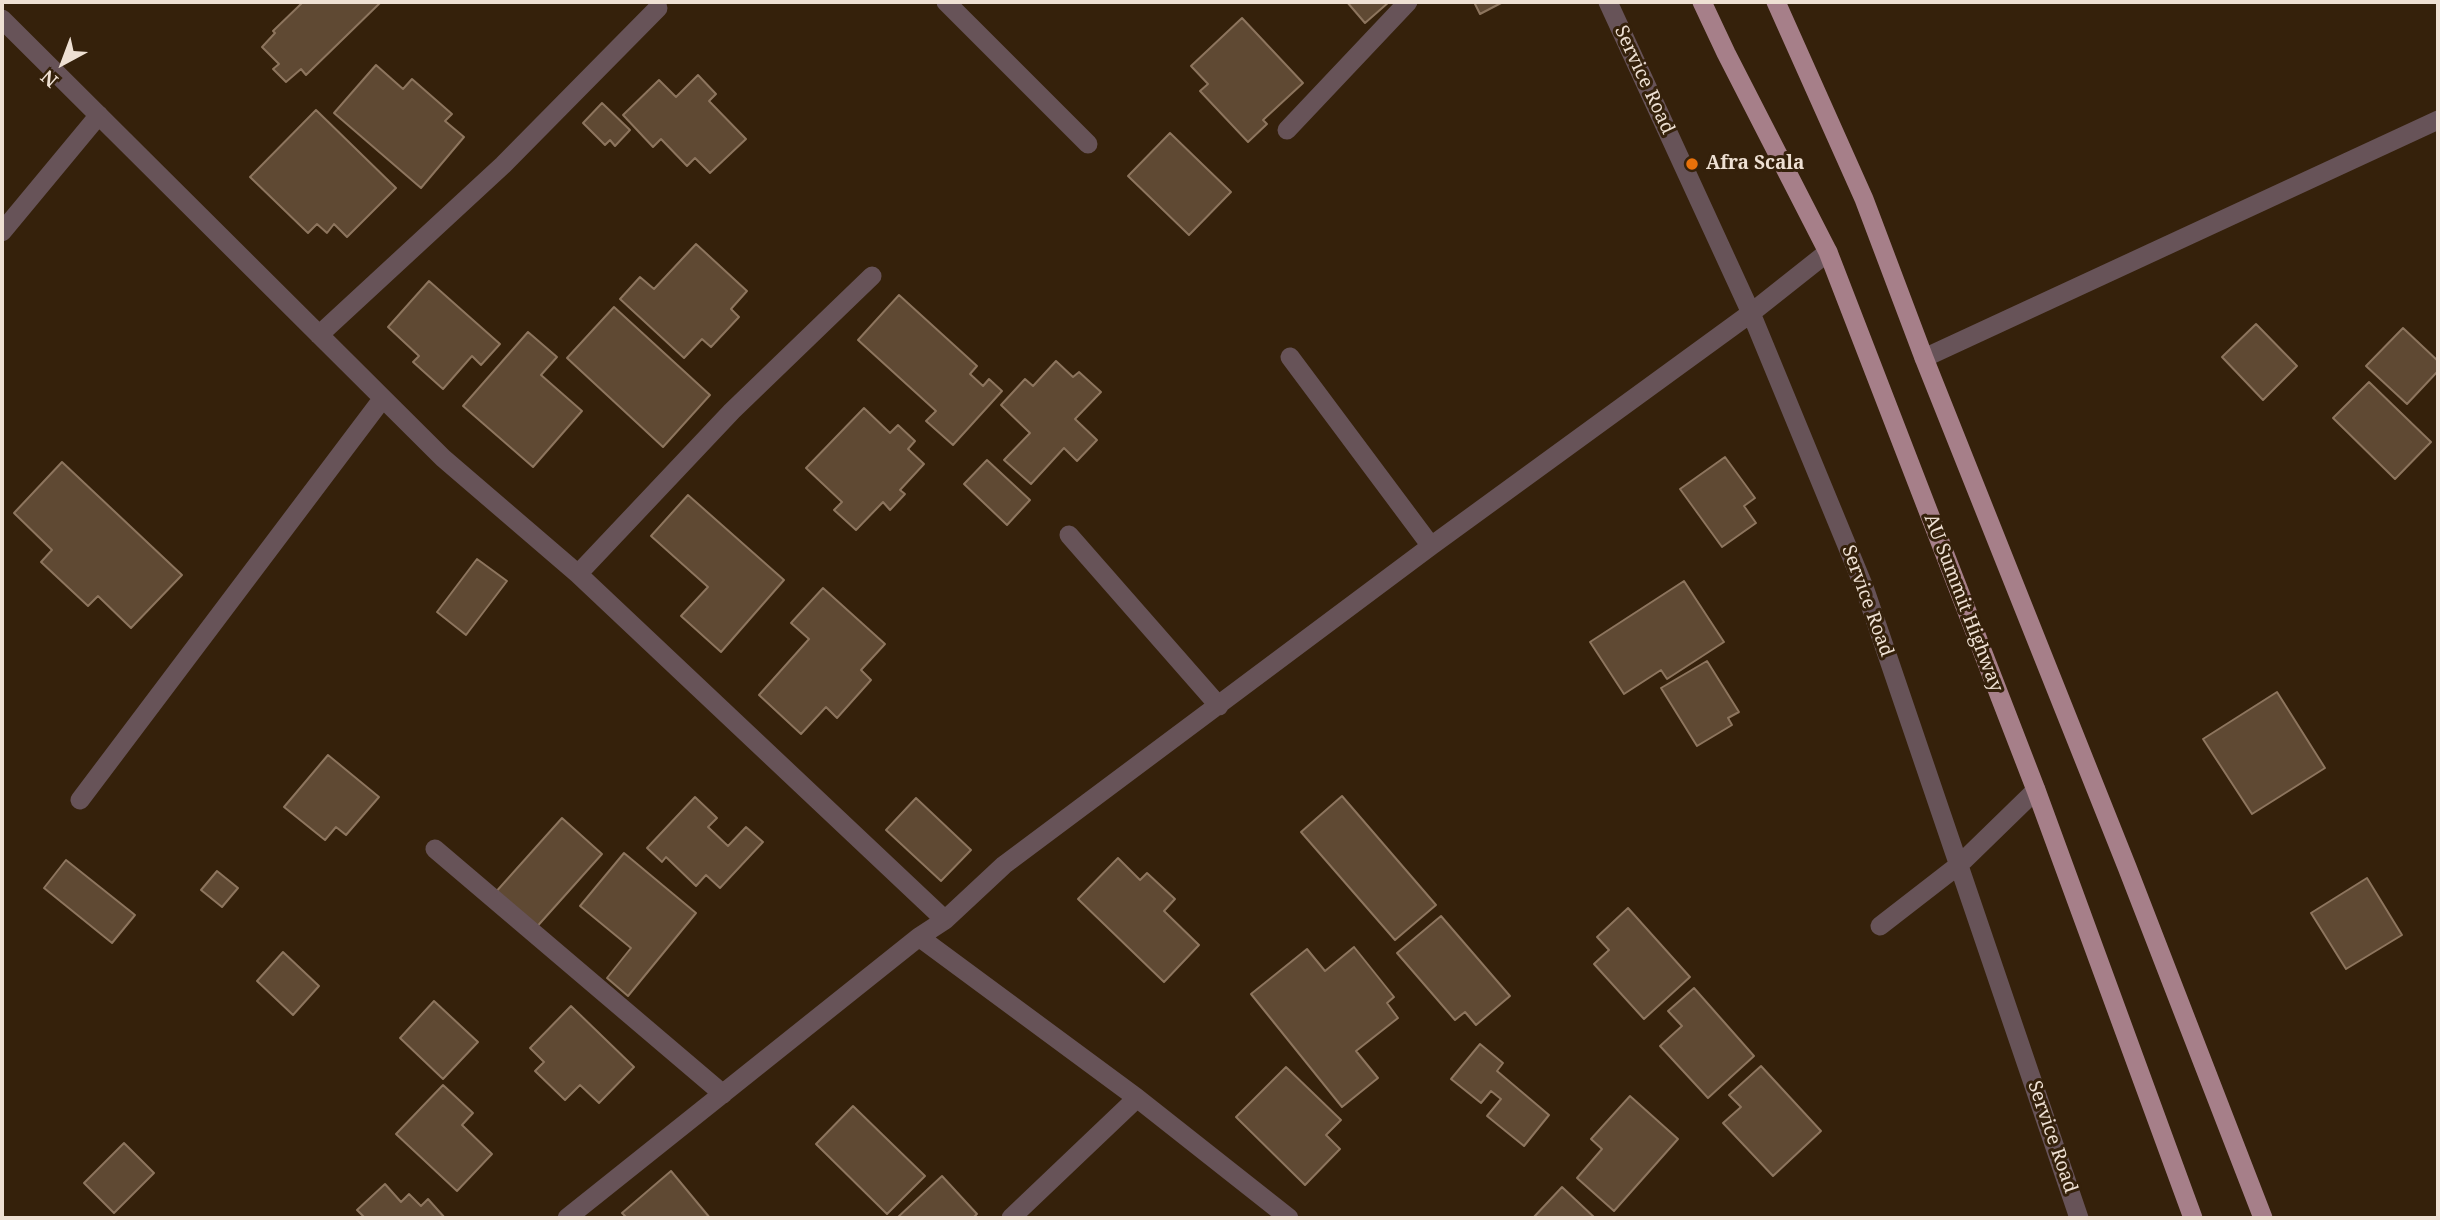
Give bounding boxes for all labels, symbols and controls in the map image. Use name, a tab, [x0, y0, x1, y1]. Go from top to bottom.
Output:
street label: Service Road	[1609, 22, 1679, 138]
north arrow	[28, 28, 98, 98]
text: N	[35, 64, 63, 94]
place label: Afra Scala	[1706, 153, 1804, 175]
marker: Afra Scala	[1684, 156, 1700, 172]
street label: AU Summit Highway	[1919, 511, 2007, 695]
street label: Service Road	[1836, 542, 1898, 660]
street label: Service Road	[2022, 1078, 2082, 1196]

